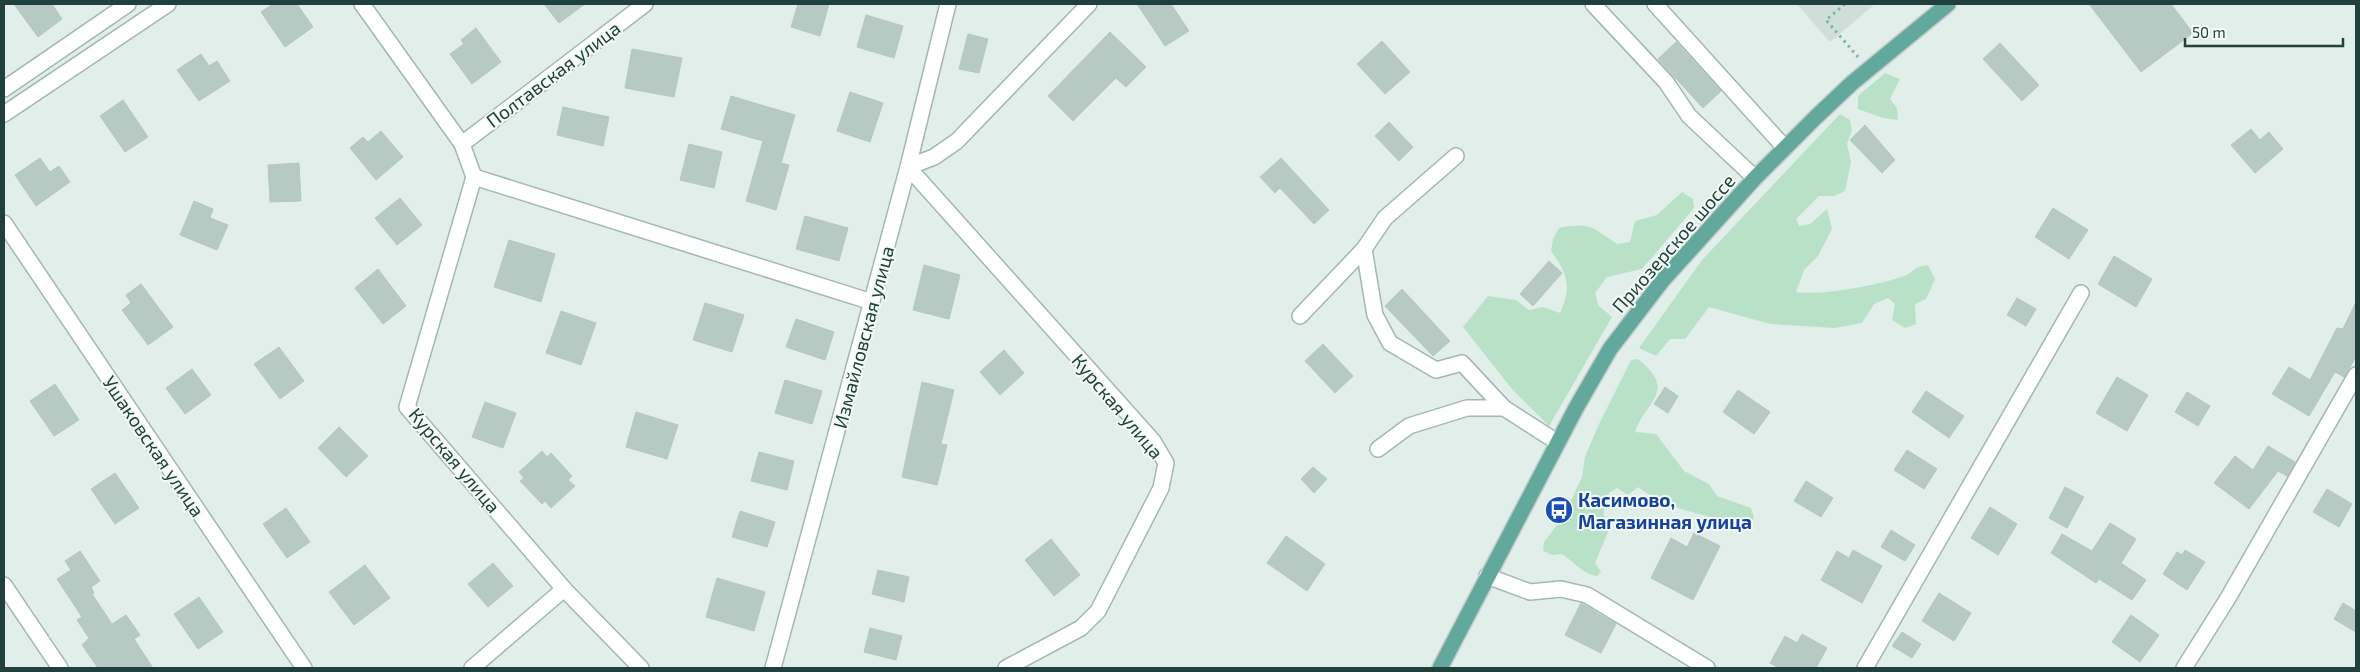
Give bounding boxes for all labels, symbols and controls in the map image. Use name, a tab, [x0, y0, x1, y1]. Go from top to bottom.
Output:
scale bar	[2185, 15, 2342, 47]
street label: Полтавская улица	[481, 16, 625, 133]
text: 50 m	[2192, 23, 2226, 41]
street label: Приозерское шоссе	[1607, 169, 1739, 317]
street label: Измайловская улица	[828, 243, 899, 431]
street label: Курская улица	[1067, 349, 1169, 464]
street label: Ушаковская улица	[97, 371, 210, 521]
street label: Курская улица	[404, 403, 506, 518]
place label: Касимово, Магазинная улица	[1578, 488, 1752, 533]
bus stop icon: Касимово, Магазинная улица	[1544, 495, 1574, 525]

